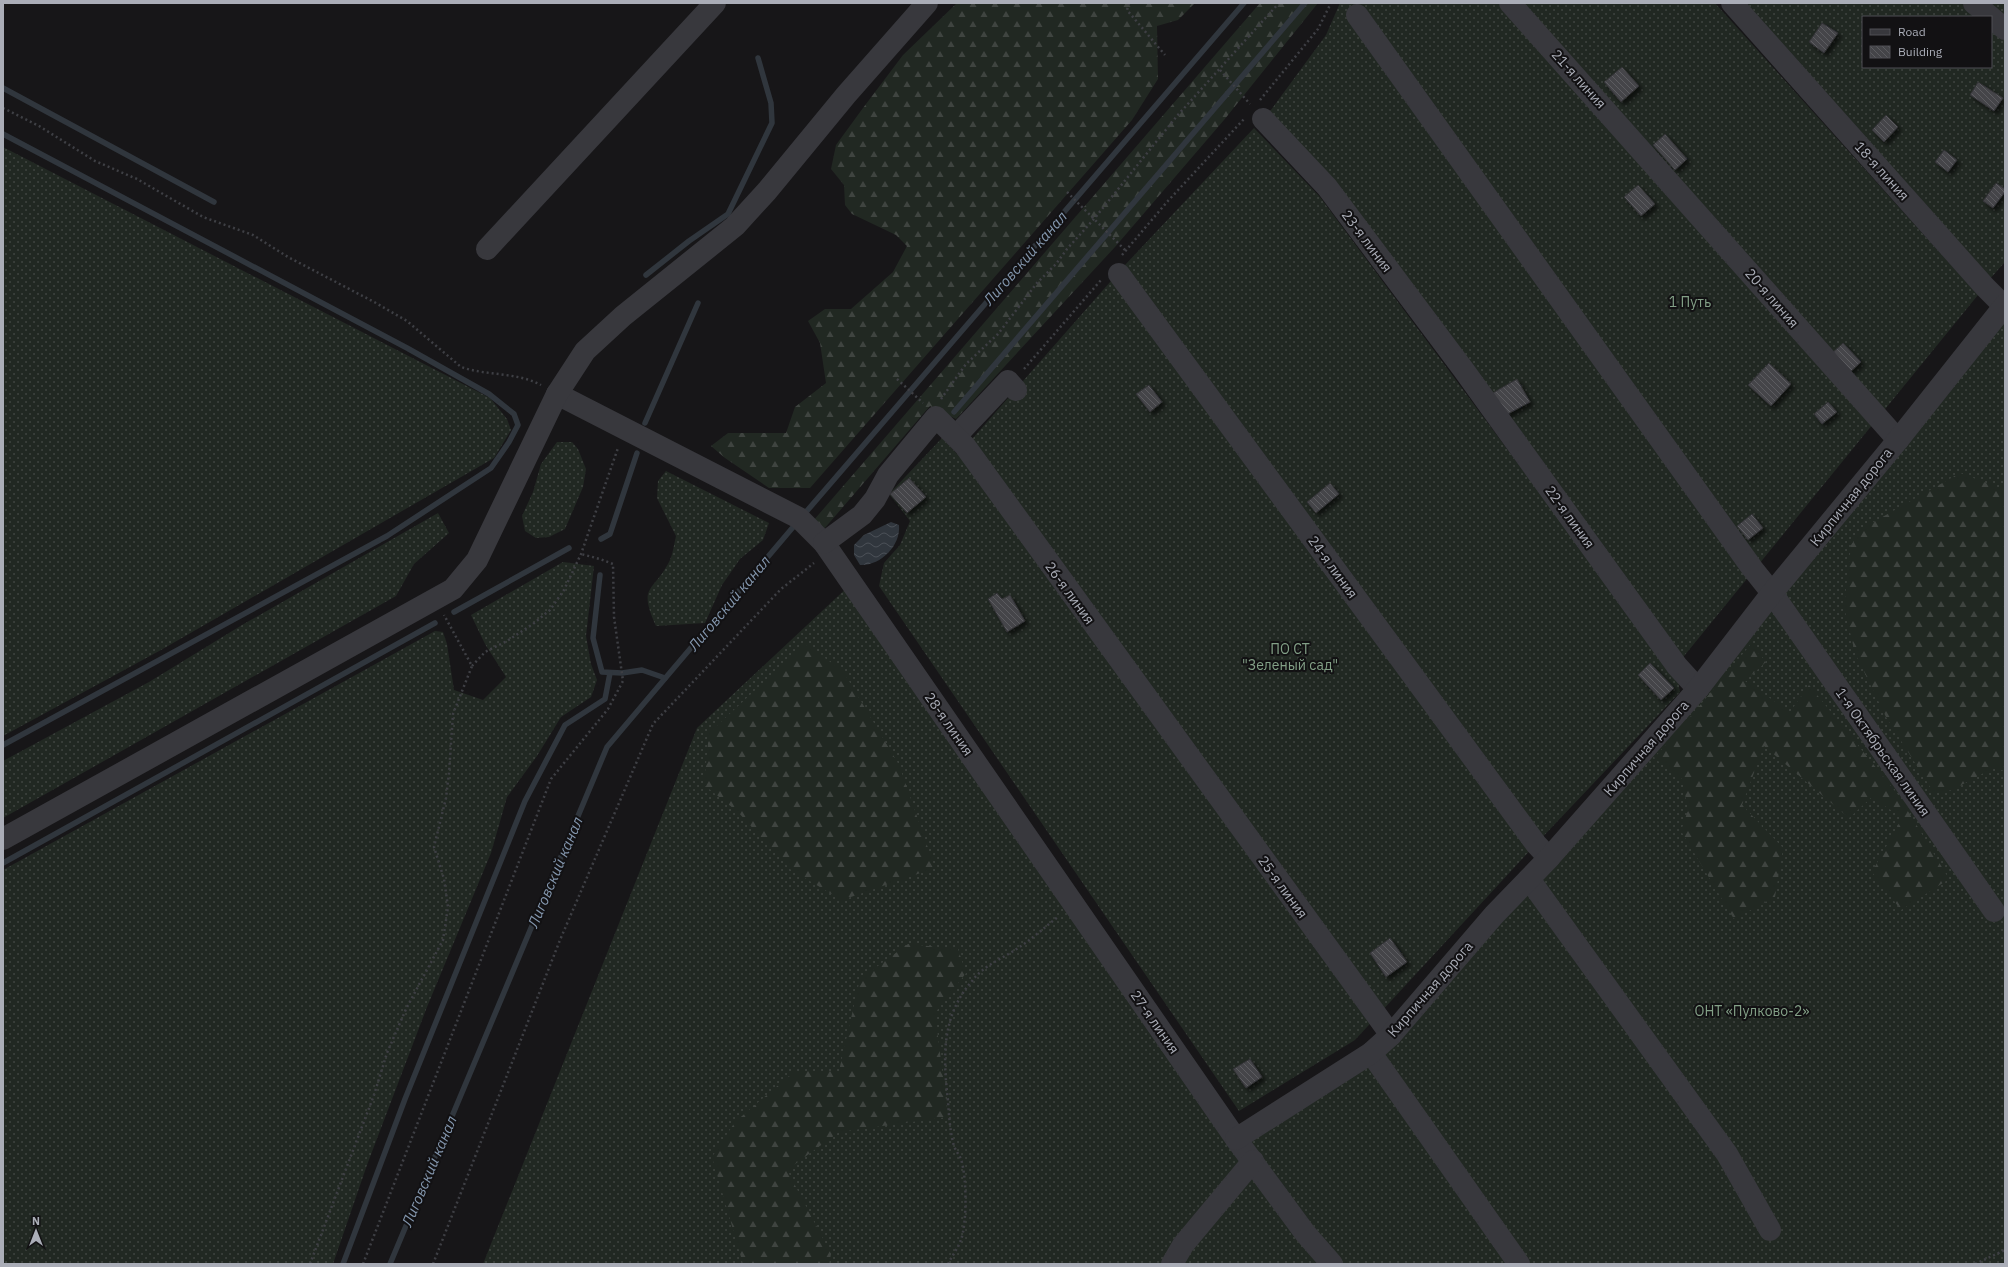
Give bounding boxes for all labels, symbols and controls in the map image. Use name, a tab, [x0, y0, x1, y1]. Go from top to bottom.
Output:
legend	[1862, 16, 1992, 68]
text: Road	[1898, 24, 1926, 39]
text: Building	[1898, 44, 1943, 59]
street label: 21-я линия	[1548, 46, 1610, 112]
street label: 18-я линия	[1851, 138, 1913, 204]
street label: 23-я линия	[1338, 206, 1396, 276]
water label: Лиговский канал	[978, 207, 1071, 310]
street label: 20-я линия	[1741, 264, 1803, 332]
park label: 1 Путь	[1669, 293, 1711, 311]
street label: Кирпичная дорога	[1806, 444, 1896, 550]
street label: 22-я линия	[1541, 482, 1599, 552]
street label: 24-я линия	[1304, 532, 1362, 602]
water label: Лиговский канал	[683, 552, 774, 655]
street label: 26-я линия	[1041, 558, 1099, 628]
park label: ПО СТ "Зеленый сад"	[1242, 640, 1338, 674]
street label: 1-я Октябрьская линия	[1832, 684, 1934, 820]
street label: 28-я линия	[921, 689, 977, 759]
street label: Кирпичная дорога	[1599, 696, 1693, 800]
water label: Лиговский канал	[523, 814, 587, 931]
street label: 25-я линия	[1254, 852, 1312, 922]
street label: Кирпичная дорога	[1383, 937, 1477, 1041]
street label: 27-я линия	[1127, 987, 1183, 1057]
park label: ОНТ «Пулково-2»	[1695, 1002, 1809, 1020]
water label: Лиговский канал	[397, 1113, 461, 1230]
north arrow	[16, 1211, 56, 1251]
text: N	[32, 1214, 40, 1228]

